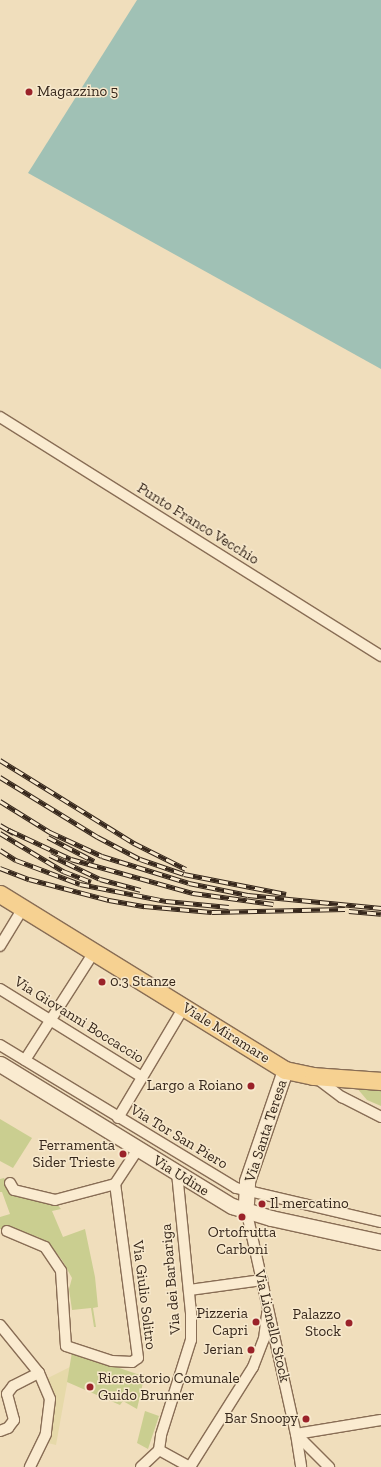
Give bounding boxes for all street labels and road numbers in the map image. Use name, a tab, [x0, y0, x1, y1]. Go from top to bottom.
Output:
street label: Punto Franco Vecchio	[134, 479, 262, 569]
street label: Via Giovanni Boccaccio	[11, 973, 147, 1067]
street label: Viale Miramare	[179, 999, 273, 1067]
street label: Via Santa Teresa	[241, 1077, 291, 1185]
street label: Via Tor San Piero	[127, 1101, 231, 1173]
street label: Via Udine	[150, 1152, 212, 1200]
street label: Via dei Barbariga	[157, 1223, 185, 1335]
street label: Via Giulio Solitro	[128, 1239, 160, 1351]
street label: Via Lionello Stock	[250, 1268, 294, 1384]

